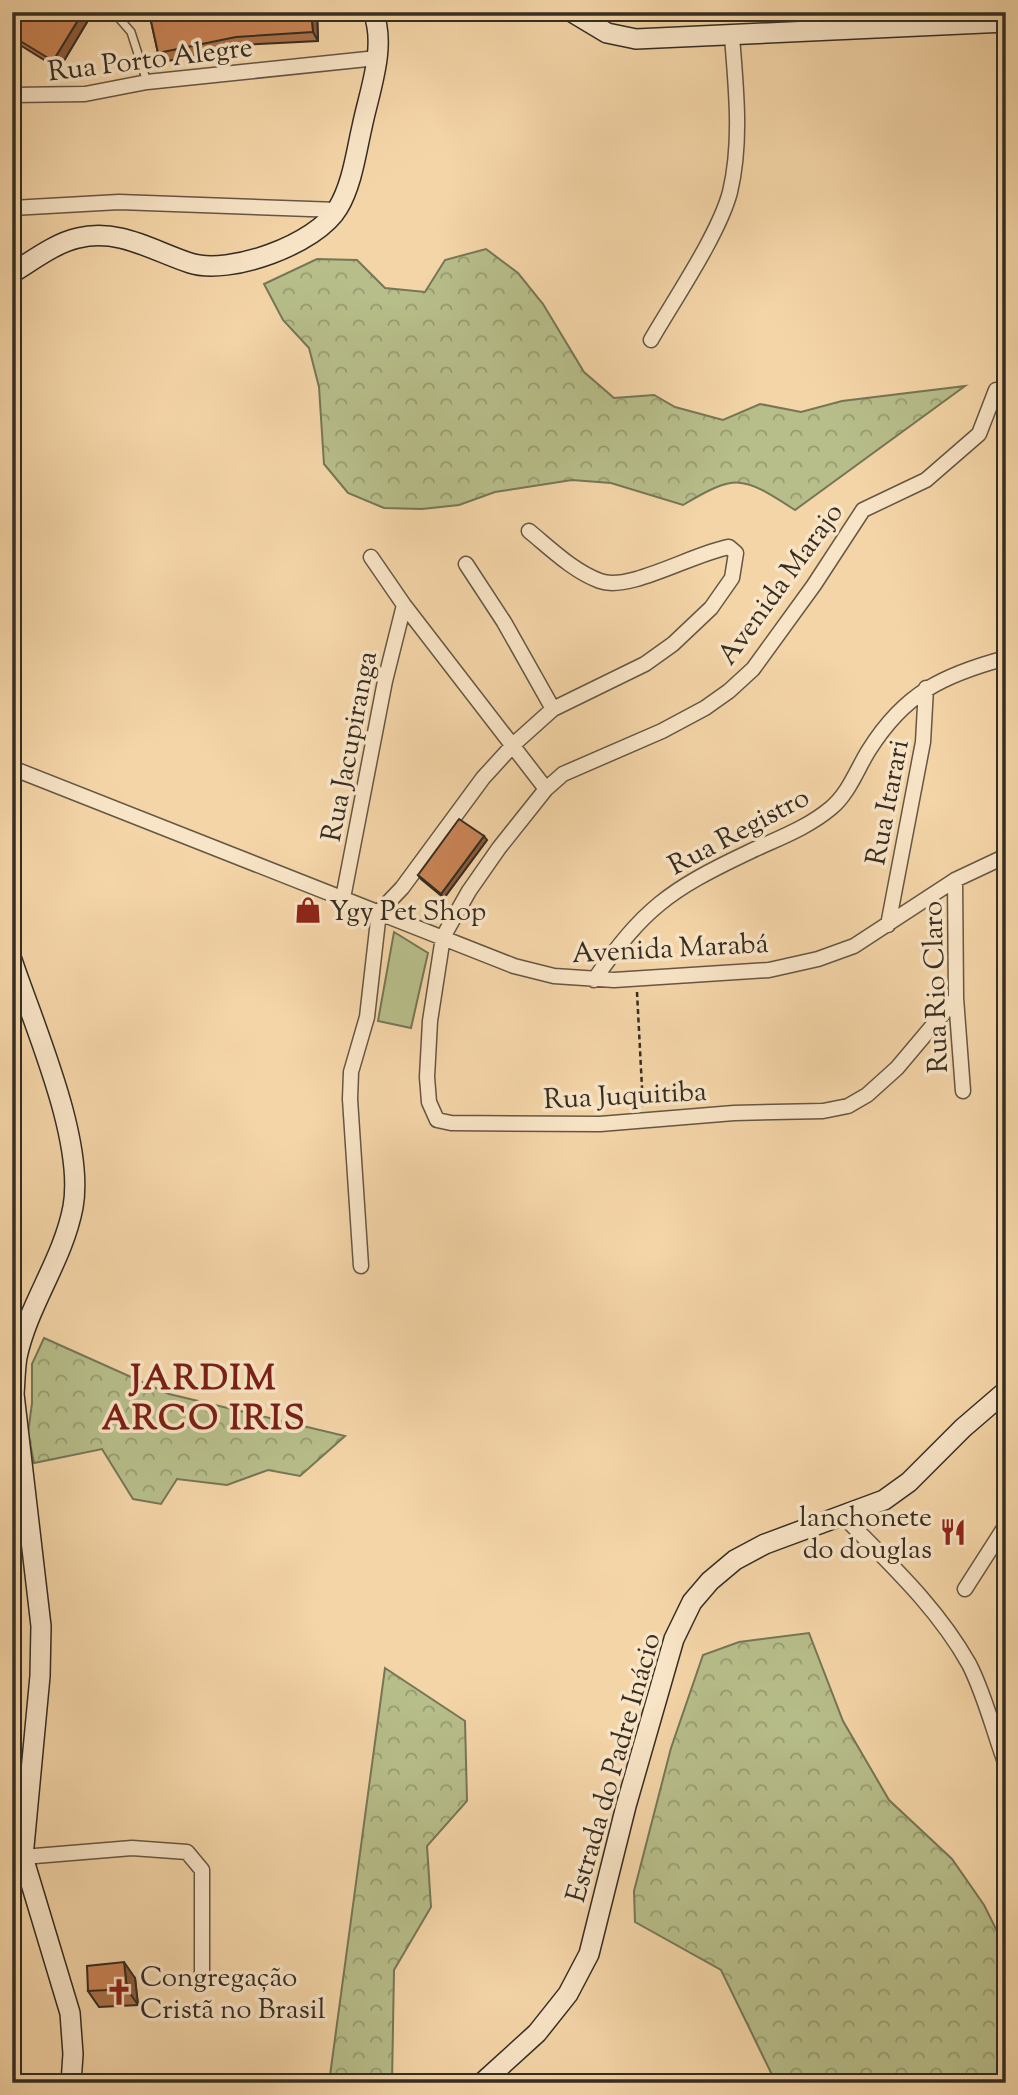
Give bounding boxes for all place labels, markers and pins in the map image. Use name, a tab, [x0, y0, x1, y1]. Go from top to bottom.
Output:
place label: Ygy Pet Shop	[329, 893, 486, 933]
shop icon: Ygy Pet Shop	[293, 895, 323, 925]
place label: lanchonete do douglas	[799, 1499, 932, 1571]
restaurant icon: lanchonete do douglas	[938, 1517, 968, 1547]
place label: Congregação Cristã no Brasil	[140, 1959, 326, 2031]
church icon: Congregação Cristã no Brasil	[104, 1977, 134, 2007]

